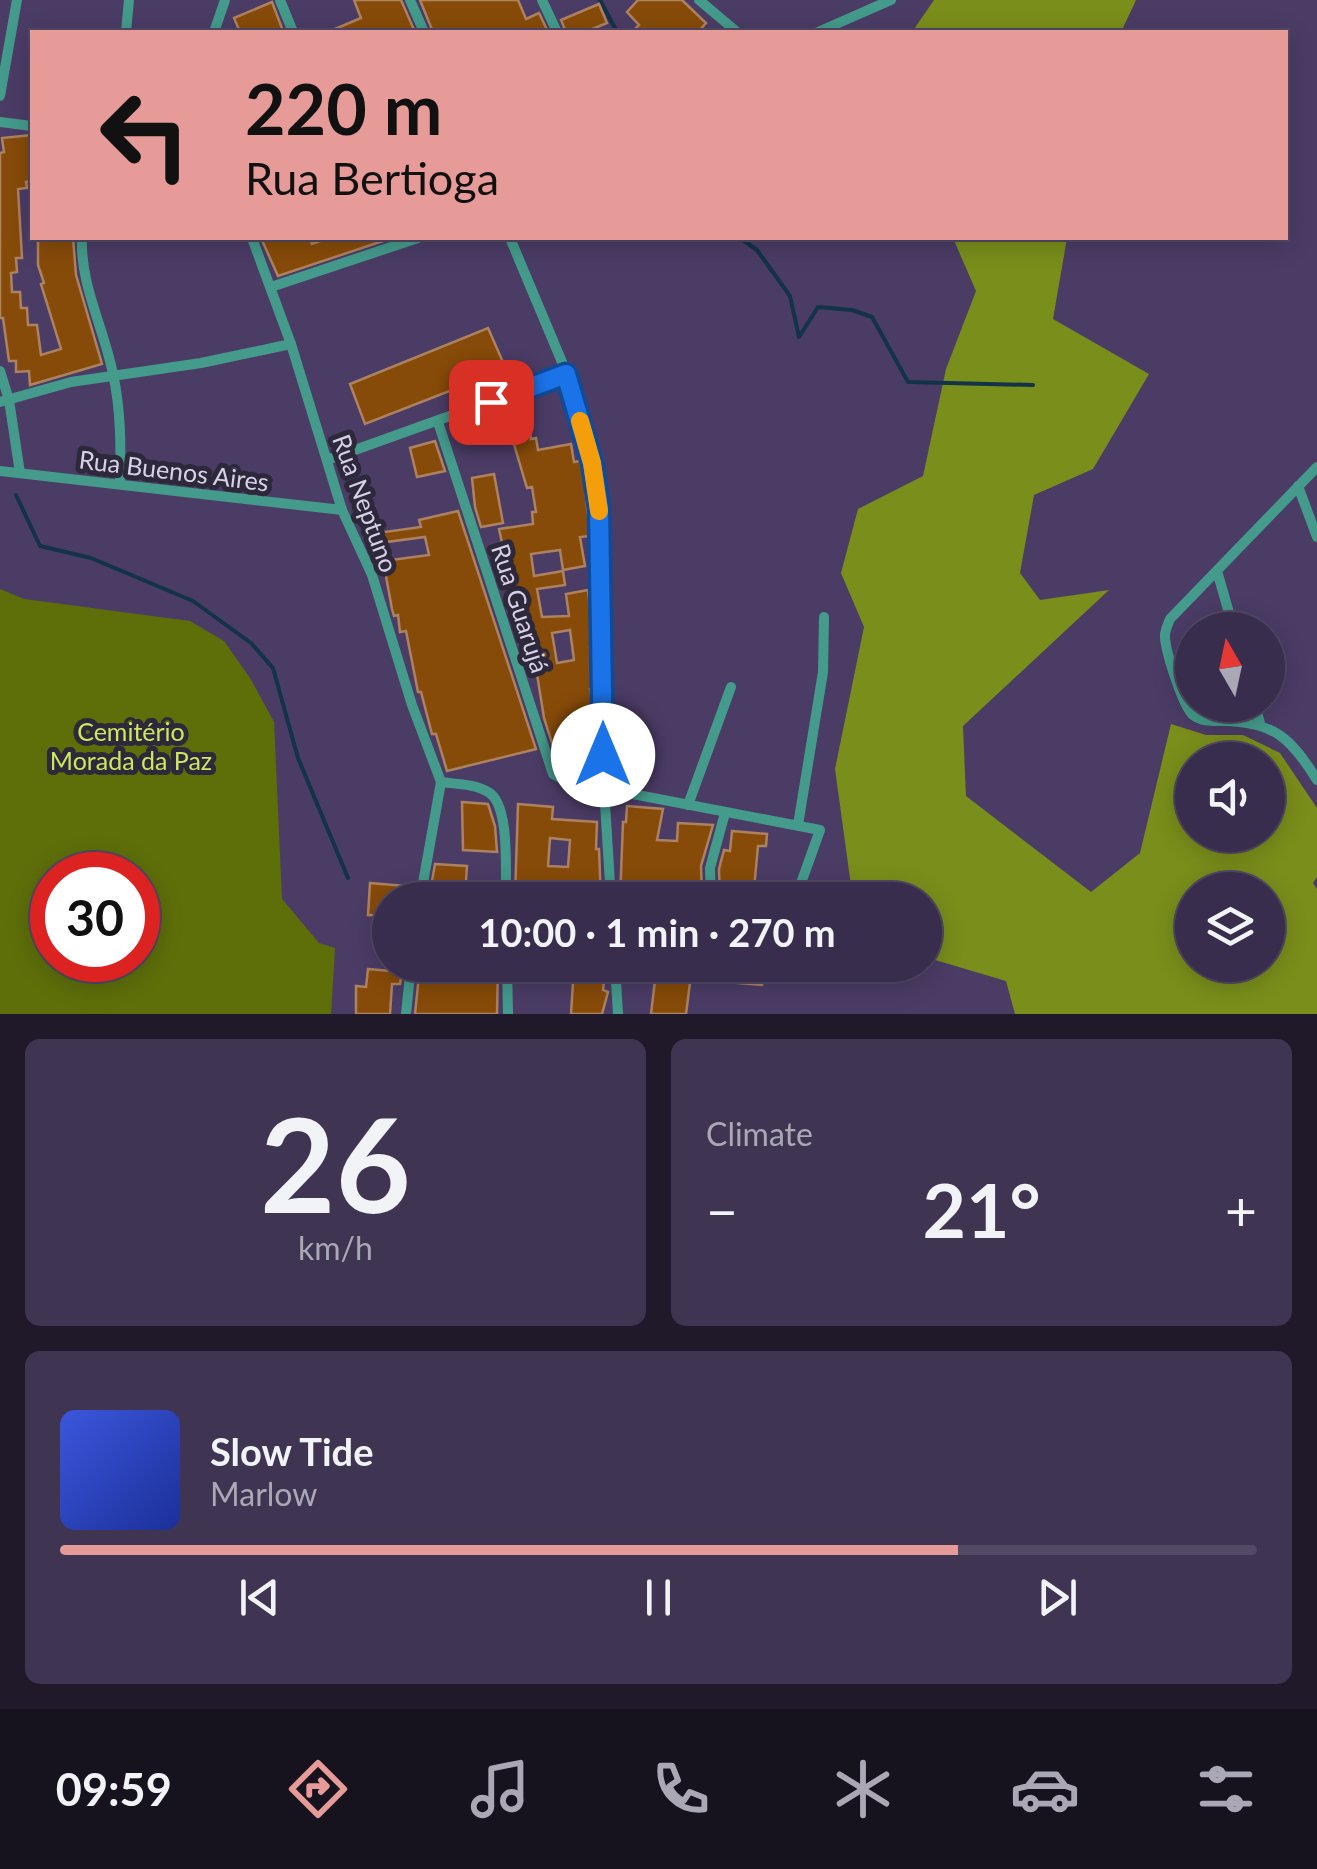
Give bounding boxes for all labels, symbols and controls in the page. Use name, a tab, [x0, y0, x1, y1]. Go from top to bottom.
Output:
text: 220 m	[245, 66, 442, 150]
icon: left	[80, 70, 210, 200]
text: Rua Bertioga	[245, 151, 499, 205]
pin	[449, 360, 534, 445]
icon: arrive	[464, 375, 519, 430]
street label: Rua Neptuno	[327, 430, 405, 576]
street label: Rua Buenos Aires	[77, 443, 271, 497]
street label: Rua Guarujá	[486, 540, 556, 676]
north arrow	[1175, 612, 1285, 722]
map controls	[1175, 612, 1285, 982]
position arrow	[551, 703, 655, 807]
park label: Cemitério Morada da Paz	[50, 716, 212, 775]
button: sound	[1175, 742, 1285, 852]
speed limit sign: 30	[30, 852, 160, 982]
button: layers	[1175, 872, 1285, 982]
text: 10:00 · 1 min · 270 m	[478, 909, 836, 955]
text: 26	[260, 1085, 411, 1241]
text: Climate	[706, 1114, 813, 1153]
text: 21°	[922, 1164, 1041, 1254]
text: −	[706, 1177, 738, 1243]
text: +	[1225, 1177, 1257, 1243]
text: km/h	[298, 1228, 373, 1267]
text: Slow Tide	[210, 1428, 373, 1474]
text: Marlow	[210, 1474, 317, 1513]
icon: previous	[232, 1570, 287, 1625]
icon: pause	[631, 1570, 686, 1625]
icon: next	[1030, 1570, 1085, 1625]
icon: directions	[283, 1754, 353, 1824]
icon: music	[465, 1754, 535, 1824]
icon: phone	[646, 1754, 716, 1824]
icon: climate	[828, 1754, 898, 1824]
icon: car	[1010, 1754, 1080, 1824]
icon: filters	[1191, 1754, 1261, 1824]
text: 09:59	[56, 1762, 172, 1816]

